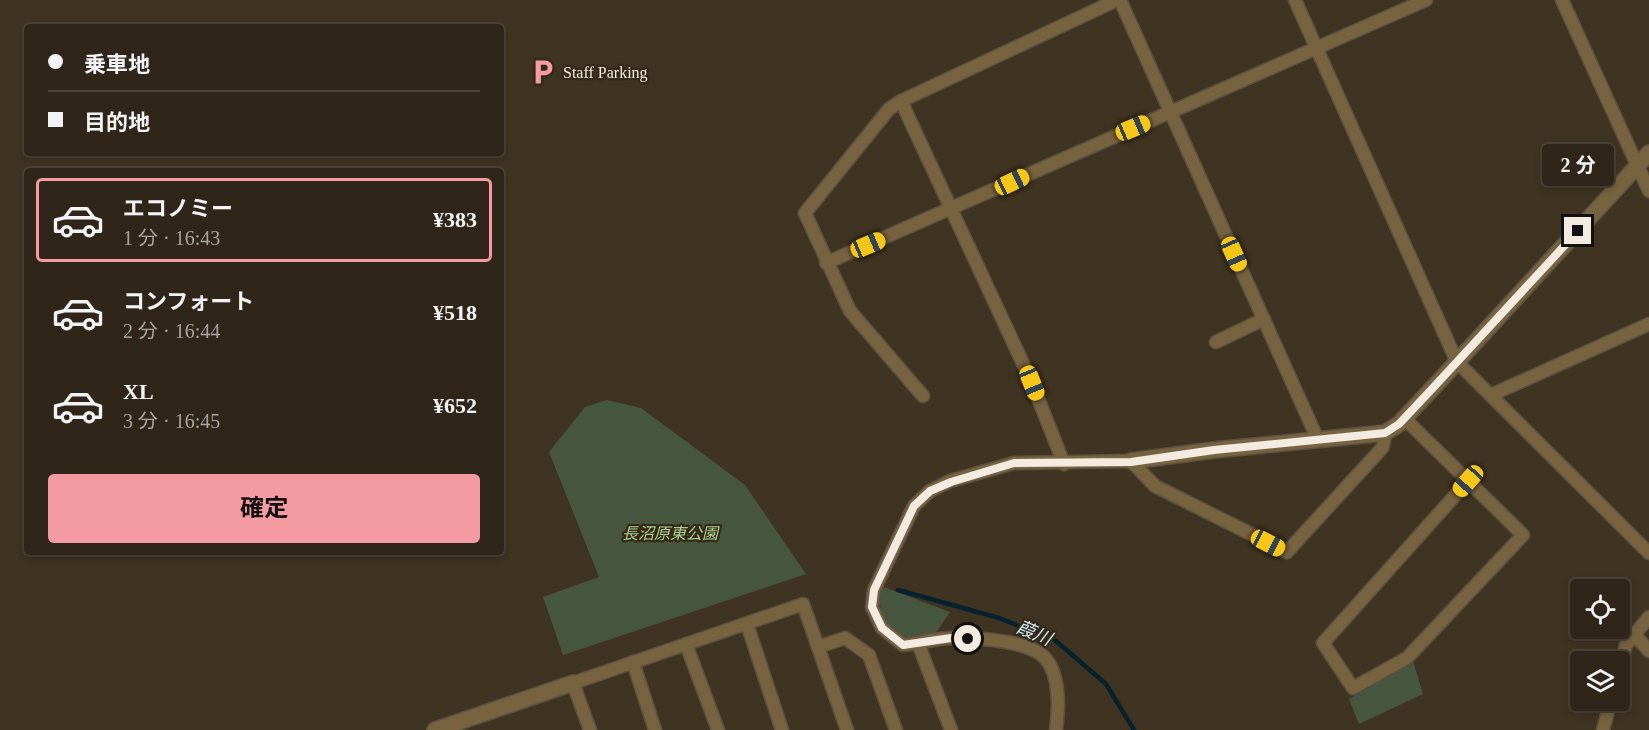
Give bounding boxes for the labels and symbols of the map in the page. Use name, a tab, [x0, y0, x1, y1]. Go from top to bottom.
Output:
parking icon: Staff Parking	[528, 57, 558, 87]
place label: Staff Parking	[563, 64, 648, 82]
car	[1113, 113, 1153, 143]
callout: 2 分	[1542, 144, 1614, 186]
car	[992, 166, 1032, 198]
route end	[1564, 217, 1591, 244]
car	[848, 230, 888, 260]
car	[1218, 234, 1250, 274]
car	[1017, 363, 1047, 403]
car	[1449, 462, 1487, 500]
park label: 長沼原東公園	[622, 525, 720, 542]
car	[1248, 527, 1288, 559]
water label: 葭川	[1014, 617, 1056, 650]
route start	[954, 625, 981, 652]

